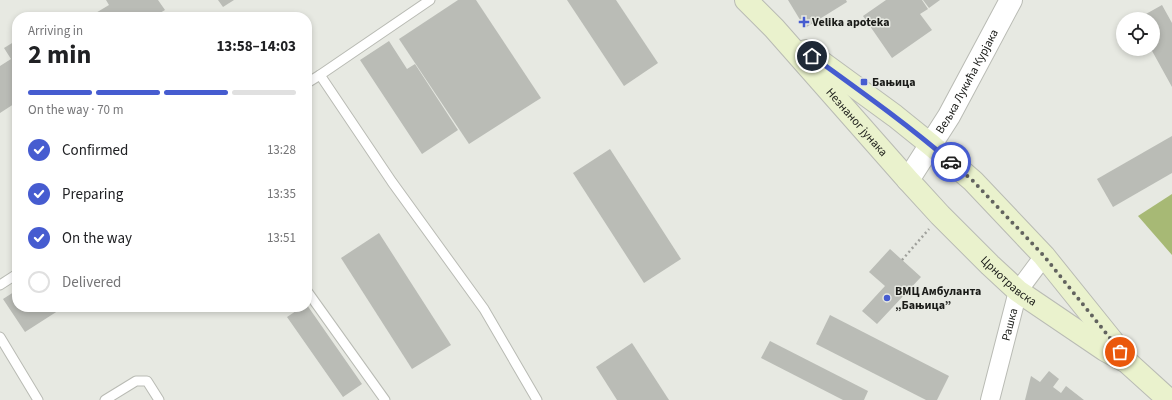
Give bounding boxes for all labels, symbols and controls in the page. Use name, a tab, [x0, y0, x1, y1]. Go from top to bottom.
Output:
map controls	[1116, 12, 1160, 56]
button: locate	[1116, 12, 1160, 56]
place label: Velika apoteka	[811, 14, 890, 31]
marker: Velika apoteka	[799, 17, 809, 27]
text: Arriving in	[28, 22, 83, 40]
street label: Вељка Лукића Курјака	[931, 26, 1002, 137]
text: 2 min	[28, 36, 91, 73]
text: 13:58–14:03	[216, 36, 296, 57]
pin	[795, 39, 829, 73]
icon: home	[801, 45, 823, 67]
place label: Бањица	[872, 74, 916, 91]
marker: Бањица	[859, 77, 869, 87]
street label: Незнаног јунака	[822, 84, 892, 160]
text: On the way · 70 m	[28, 101, 123, 119]
icon: check	[28, 139, 50, 161]
text: Confirmed	[62, 140, 128, 161]
text: 13:28	[267, 141, 296, 159]
courier	[931, 142, 971, 182]
icon: car	[940, 151, 962, 173]
icon: check	[28, 183, 50, 205]
text: Preparing	[62, 184, 123, 205]
text: 13:35	[267, 185, 296, 203]
icon: check	[28, 227, 50, 249]
text: On the way	[62, 228, 132, 249]
text: 13:51	[267, 229, 296, 247]
street label: Црнотравска	[977, 252, 1040, 310]
text: Delivered	[62, 272, 121, 293]
place label: ВМЦ Амбуланта „Бањица”	[895, 283, 981, 314]
marker: ВМЦ Амбуланта „Бањица”	[882, 293, 892, 303]
street label: Рашка	[997, 306, 1022, 343]
pin	[1103, 335, 1137, 369]
icon: bag	[1109, 341, 1131, 363]

